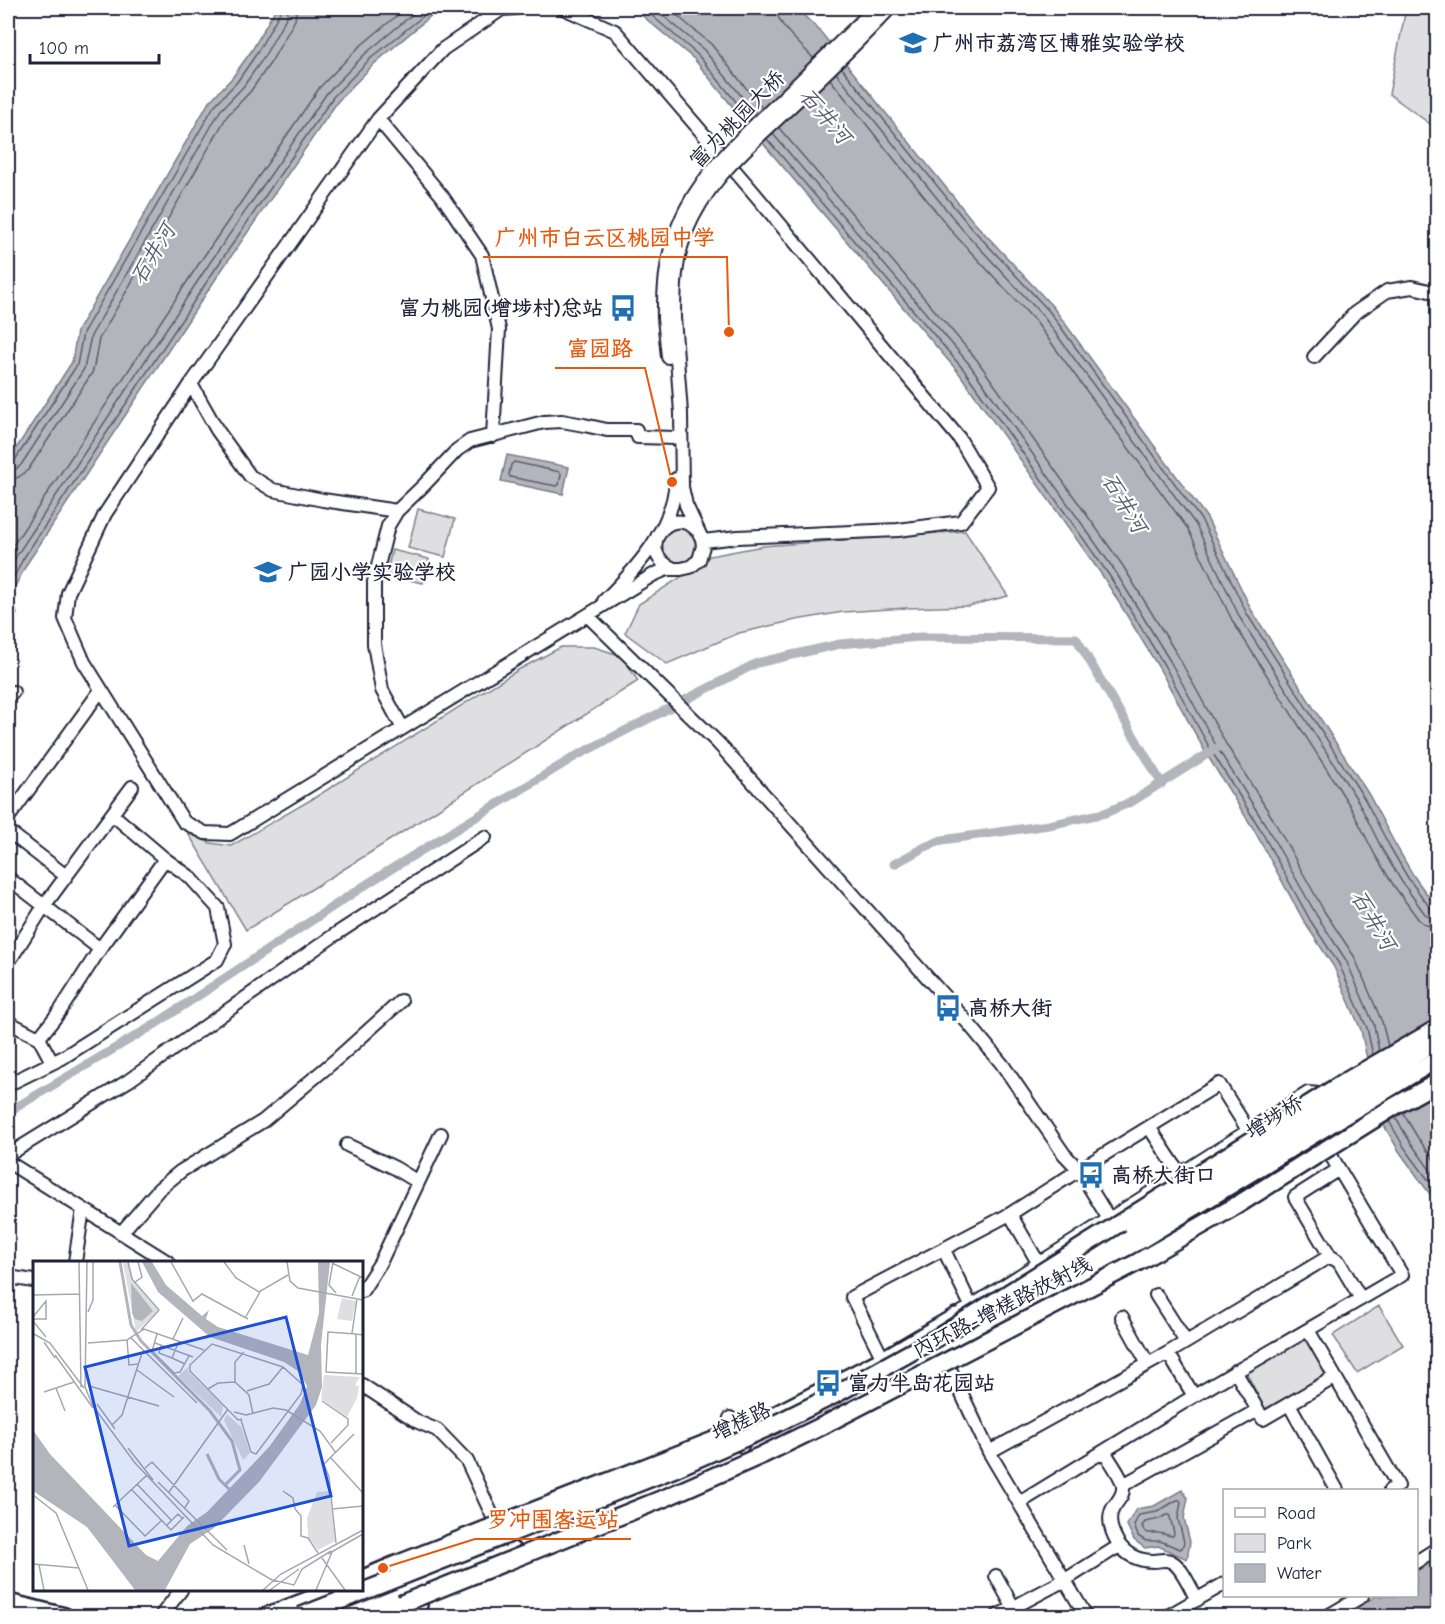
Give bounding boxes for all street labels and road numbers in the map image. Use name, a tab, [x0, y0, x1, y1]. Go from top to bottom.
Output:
street label: 富力桃园大桥	[685, 65, 789, 173]
street label: 增埗桥	[1241, 1090, 1307, 1144]
street label: 内环路-增槎路放射线	[909, 1251, 1095, 1363]
street label: 增槎路	[707, 1397, 775, 1445]

